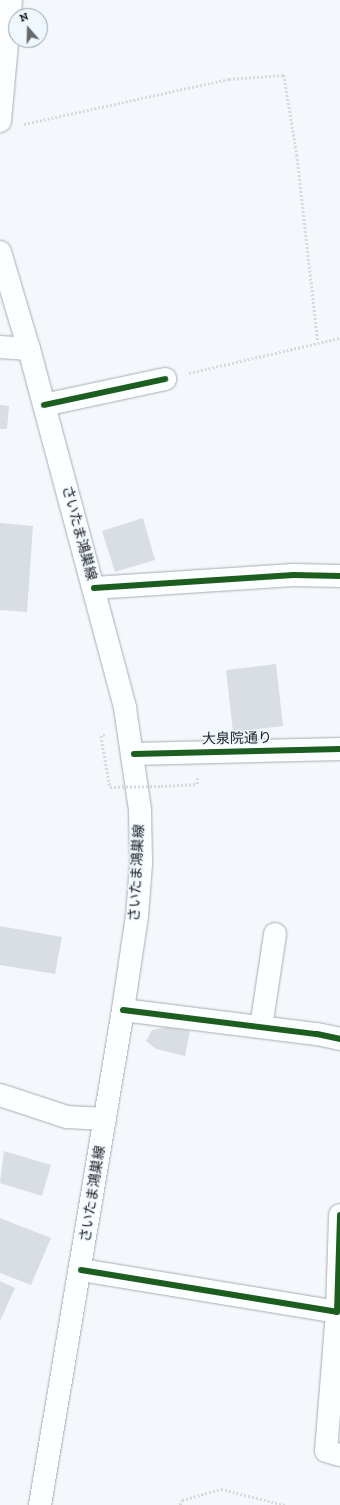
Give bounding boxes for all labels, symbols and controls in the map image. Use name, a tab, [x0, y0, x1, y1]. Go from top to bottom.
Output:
north arrow	[8, 8, 48, 48]
text: N	[18, 10, 30, 25]
street label: さいたま鴻巣線	[58, 483, 100, 583]
street label: 大泉院通り	[202, 730, 272, 748]
street label: さいたま鴻巣線	[126, 824, 148, 922]
street label: さいたま鴻巣線	[77, 1144, 109, 1244]

